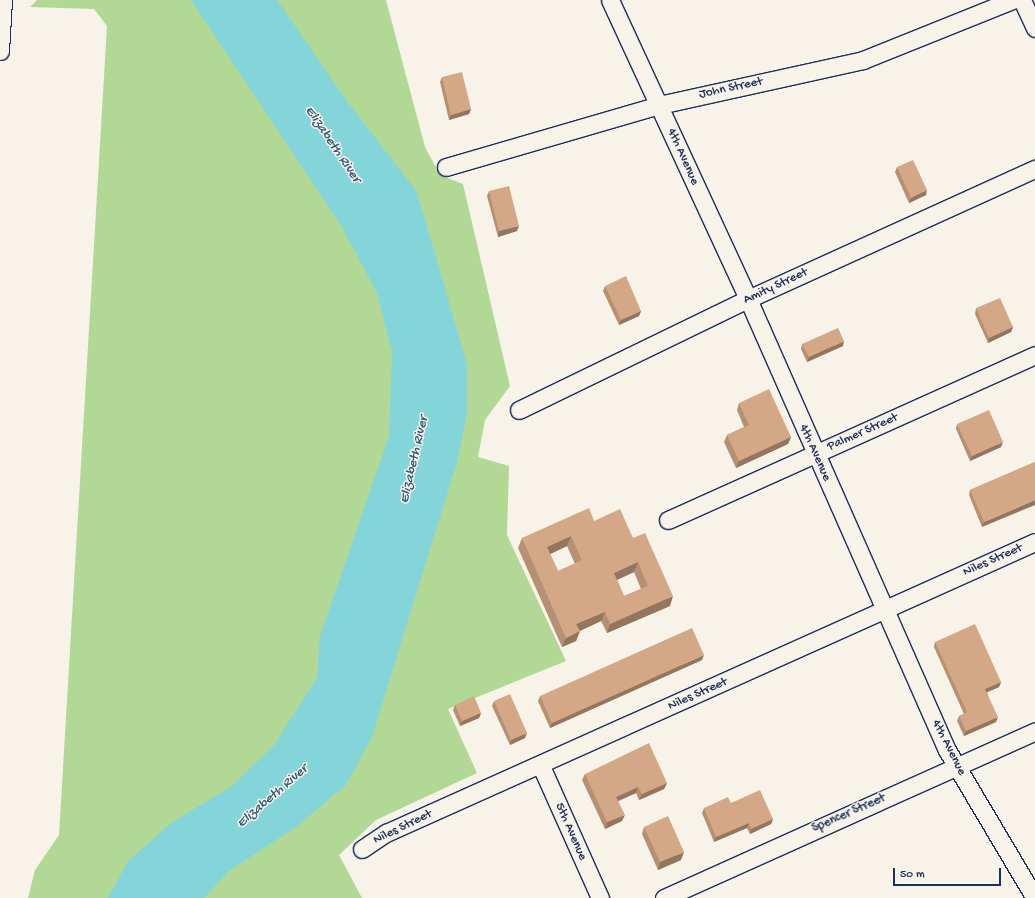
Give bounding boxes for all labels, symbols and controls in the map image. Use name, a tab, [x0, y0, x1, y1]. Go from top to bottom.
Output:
street label: John Street	[698, 75, 764, 103]
water label: Elizabeth River	[300, 104, 364, 186]
street label: 4th Avenue	[663, 126, 701, 188]
street label: Amity Street	[741, 265, 811, 309]
street label: Palmer Street	[825, 411, 901, 455]
water label: Elizabeth River	[397, 415, 433, 505]
street label: 4th Avenue	[795, 422, 833, 484]
street label: Niles Street	[961, 541, 1025, 581]
street label: Niles Street	[666, 675, 730, 715]
street label: 4th Avenue	[927, 717, 969, 779]
water label: Elizabeth River	[234, 762, 312, 832]
street label: Spencer Street	[810, 791, 888, 837]
street label: 5th Avenue	[550, 801, 590, 863]
street label: Niles Street	[371, 807, 435, 849]
scale bar	[895, 860, 1003, 886]
text: 50 m	[900, 868, 925, 882]

